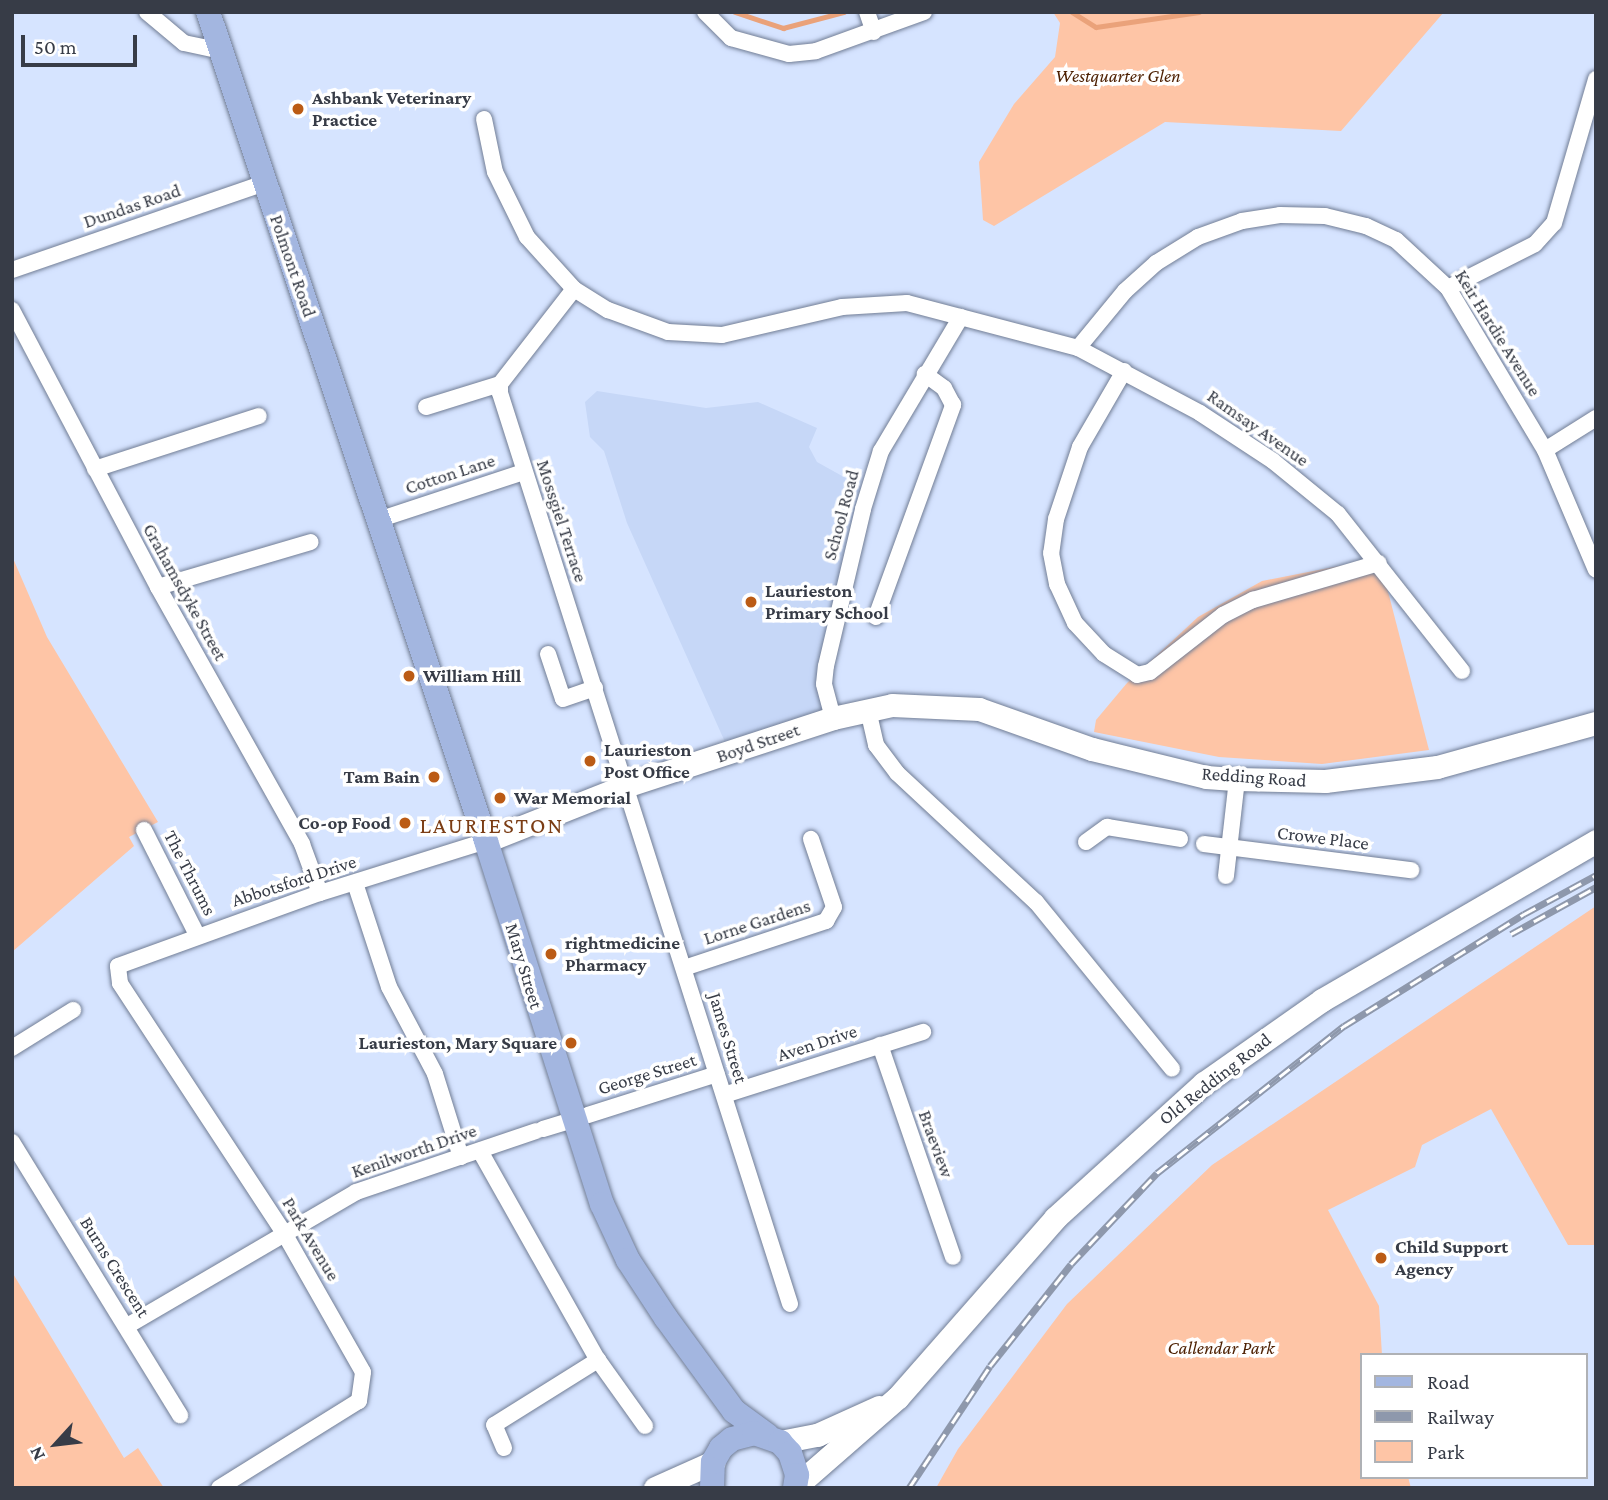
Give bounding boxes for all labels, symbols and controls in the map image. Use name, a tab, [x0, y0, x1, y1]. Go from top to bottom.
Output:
scale bar	[24, 21, 140, 65]
text: 50 m	[34, 35, 77, 59]
park label: Westquarter Glen	[1055, 65, 1181, 87]
place label: Ashbank Veterinary Practice	[312, 87, 471, 131]
marker: Ashbank Veterinary Practice	[290, 101, 306, 117]
street label: Dundas Road	[80, 179, 184, 233]
street label: Polmont Road	[265, 212, 321, 320]
street label: Keir Hardie Avenue	[1450, 266, 1546, 400]
street label: Ramsay Avenue	[1203, 385, 1313, 471]
street label: Cotton Lane	[402, 449, 498, 499]
street label: Mossgiel Terrace	[532, 457, 592, 585]
street label: School Road	[818, 467, 864, 563]
street label: Grahamsdyke Street	[138, 520, 232, 664]
place label: Laurieston Primary School	[765, 580, 889, 624]
marker: Laurieston Primary School	[743, 594, 759, 610]
place label: William Hill	[423, 665, 521, 687]
marker: William Hill	[401, 668, 417, 684]
street label: Boyd Street	[713, 718, 803, 768]
place label: Laurieston Post Office	[604, 739, 691, 783]
marker: Laurieston Post Office	[582, 753, 598, 769]
street label: Redding Road	[1201, 762, 1307, 792]
place label: Tam Bain	[343, 766, 420, 788]
marker: Tam Bain	[426, 769, 442, 785]
place label: War Memorial	[514, 787, 631, 809]
marker: War Memorial	[492, 790, 508, 806]
district label: LAURIESTON	[421, 811, 563, 839]
place label: Co-op Food	[298, 812, 391, 834]
marker: Co-op Food	[397, 815, 413, 831]
street label: Crowe Place	[1276, 821, 1370, 855]
street label: The Thrums	[159, 827, 221, 919]
street label: Abbotsford Drive	[229, 850, 359, 912]
street label: Lorne Gardens	[701, 894, 813, 950]
street label: Mary Street	[500, 920, 548, 1012]
place label: rightmedicine Pharmacy	[565, 932, 680, 976]
marker: rightmedicine Pharmacy	[543, 946, 559, 962]
street label: James Street	[703, 990, 753, 1086]
street label: Aven Drive	[774, 1019, 860, 1067]
street label: Old Redding Road	[1154, 1028, 1276, 1130]
place label: Laurieston, Mary Square	[359, 1032, 557, 1054]
marker: Laurieston, Mary Square	[563, 1035, 579, 1051]
street label: George Street	[595, 1048, 699, 1100]
street label: Braeview	[913, 1107, 959, 1181]
street label: Kenilworth Drive	[349, 1119, 479, 1183]
street label: Park Avenue	[277, 1193, 345, 1285]
street label: Burns Crescent	[75, 1212, 155, 1322]
place label: Child Support Agency	[1395, 1236, 1508, 1280]
marker: Child Support Agency	[1373, 1250, 1389, 1266]
park label: Callendar Park	[1167, 1337, 1275, 1359]
legend	[1360, 1353, 1587, 1479]
text: Road	[1427, 1370, 1470, 1394]
text: Railway	[1427, 1405, 1494, 1429]
north arrow	[21, 1409, 91, 1479]
text: Park	[1427, 1440, 1464, 1464]
text: N	[25, 1443, 49, 1464]

